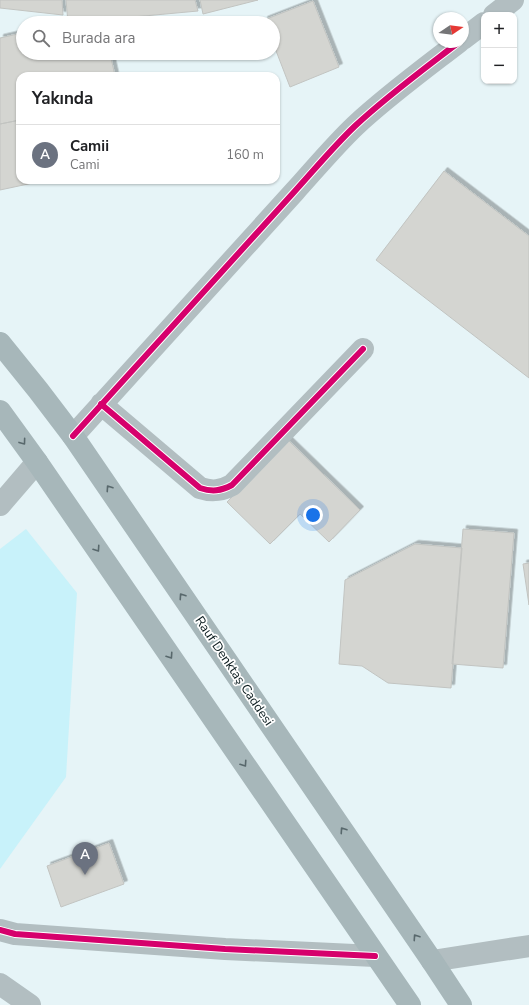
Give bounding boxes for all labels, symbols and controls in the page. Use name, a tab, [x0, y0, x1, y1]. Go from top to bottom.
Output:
north arrow	[433, 12, 469, 48]
map controls	[481, 12, 517, 84]
button: +	[481, 12, 517, 48]
search box	[16, 16, 280, 60]
icon: search	[30, 27, 52, 49]
text: Burada ara	[62, 28, 136, 48]
button: −	[481, 48, 517, 84]
text: Yakında	[32, 87, 93, 110]
text: Camii	[70, 136, 109, 156]
text: A	[40, 146, 50, 164]
text: 160 m	[226, 146, 264, 164]
text: Cami	[70, 156, 100, 174]
one-way arrow	[18, 438, 25, 445]
one-way arrow	[107, 486, 114, 493]
your location	[303, 505, 323, 525]
one-way arrow	[92, 545, 100, 552]
one-way arrow	[180, 593, 187, 600]
street label: Rauf Denktaş Caddesi	[191, 613, 277, 729]
one-way arrow	[165, 652, 172, 659]
one-way arrow	[239, 759, 246, 766]
one-way arrow	[340, 827, 348, 834]
pin: A	[72, 842, 98, 875]
one-way arrow	[414, 935, 421, 942]

